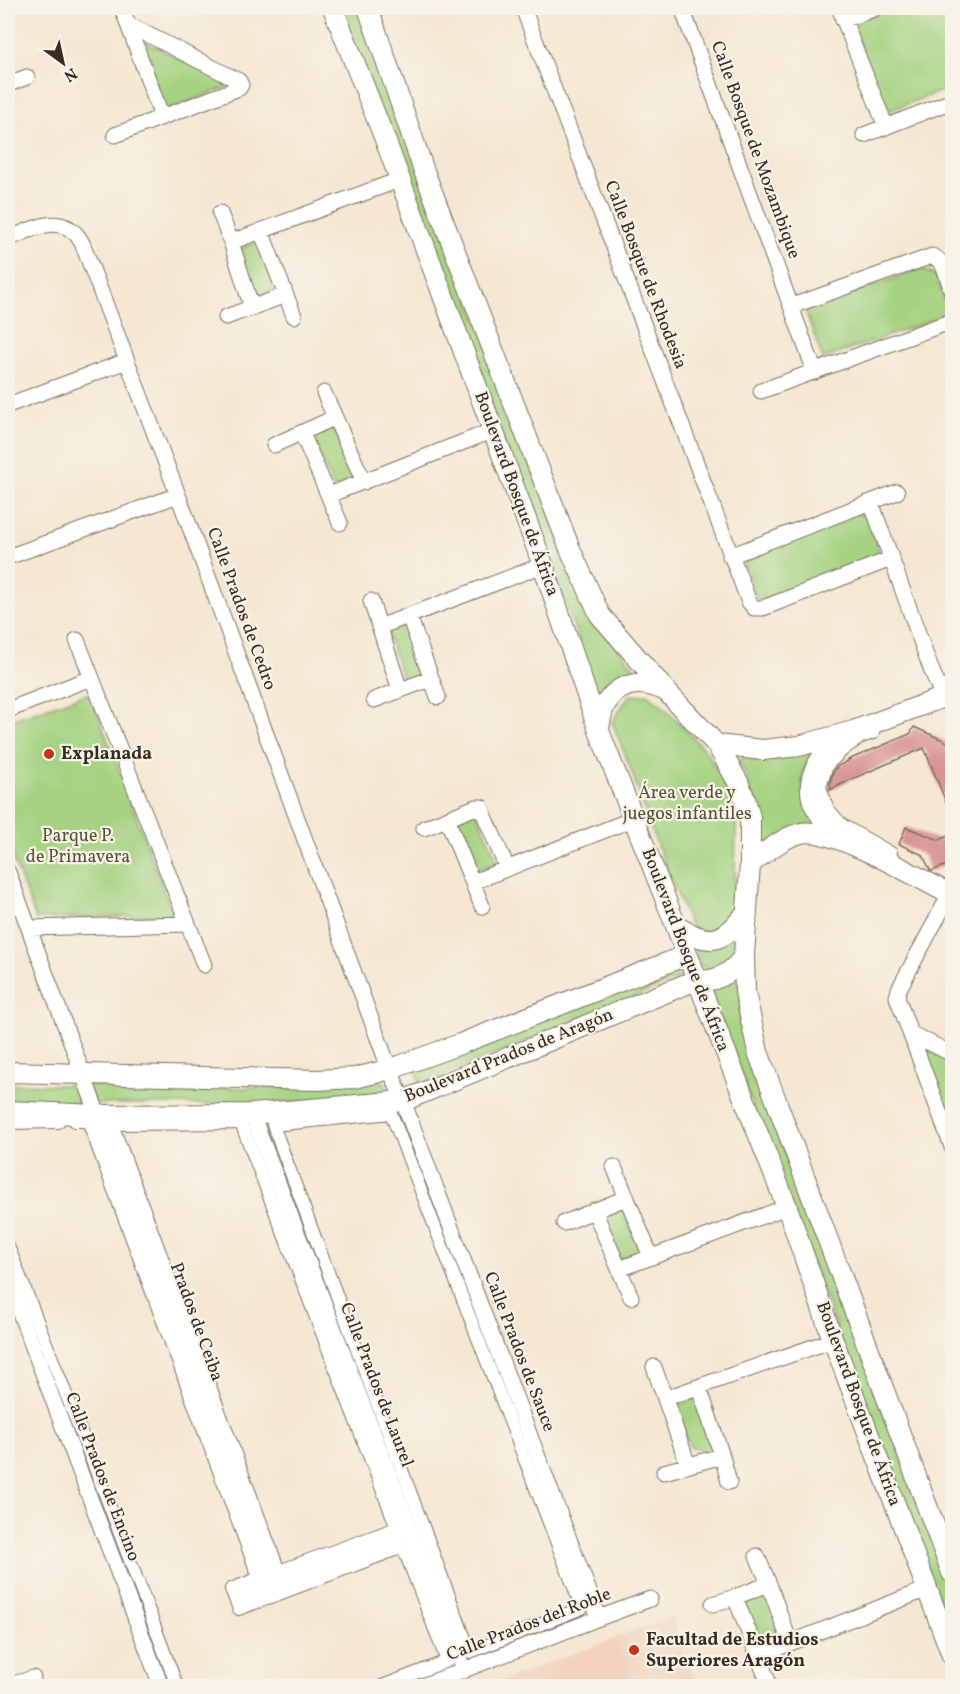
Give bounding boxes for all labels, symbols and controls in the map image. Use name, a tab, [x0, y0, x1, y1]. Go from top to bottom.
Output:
north arrow	[33, 33, 93, 93]
street label: Calle Bosque de Mozambique	[704, 38, 806, 262]
text: N	[59, 62, 81, 86]
street label: Calle Bosque de Rhodesia	[598, 177, 692, 373]
street label: Boulevard Bosque de África	[467, 388, 565, 600]
street label: Calle Prados de Cedro	[200, 524, 282, 694]
place label: Explanada	[61, 742, 152, 767]
marker: Explanada	[42, 747, 56, 761]
park label: Área verde y juegos infantiles	[622, 781, 752, 827]
park label: Parque P. de Primavera	[26, 824, 130, 870]
street label: Boulevard Bosque de África	[635, 845, 735, 1055]
street label: Boulevard Prados de Aragón	[401, 1002, 617, 1109]
street label: Prados de Ceiba	[163, 1259, 229, 1385]
street label: Calle Prados de Sauce	[477, 1268, 561, 1436]
street label: Boulevard Bosque de África	[809, 1298, 907, 1510]
street label: Calle Prados de Laurel	[333, 1299, 419, 1471]
street label: Calle Prados de Encino	[58, 1389, 146, 1565]
street label: Calle Prados del Roble	[443, 1582, 615, 1668]
place label: Facultad de Estudios Superiores Aragón	[646, 1628, 819, 1674]
marker: Facultad de Estudios Superiores Aragón	[627, 1643, 641, 1657]

